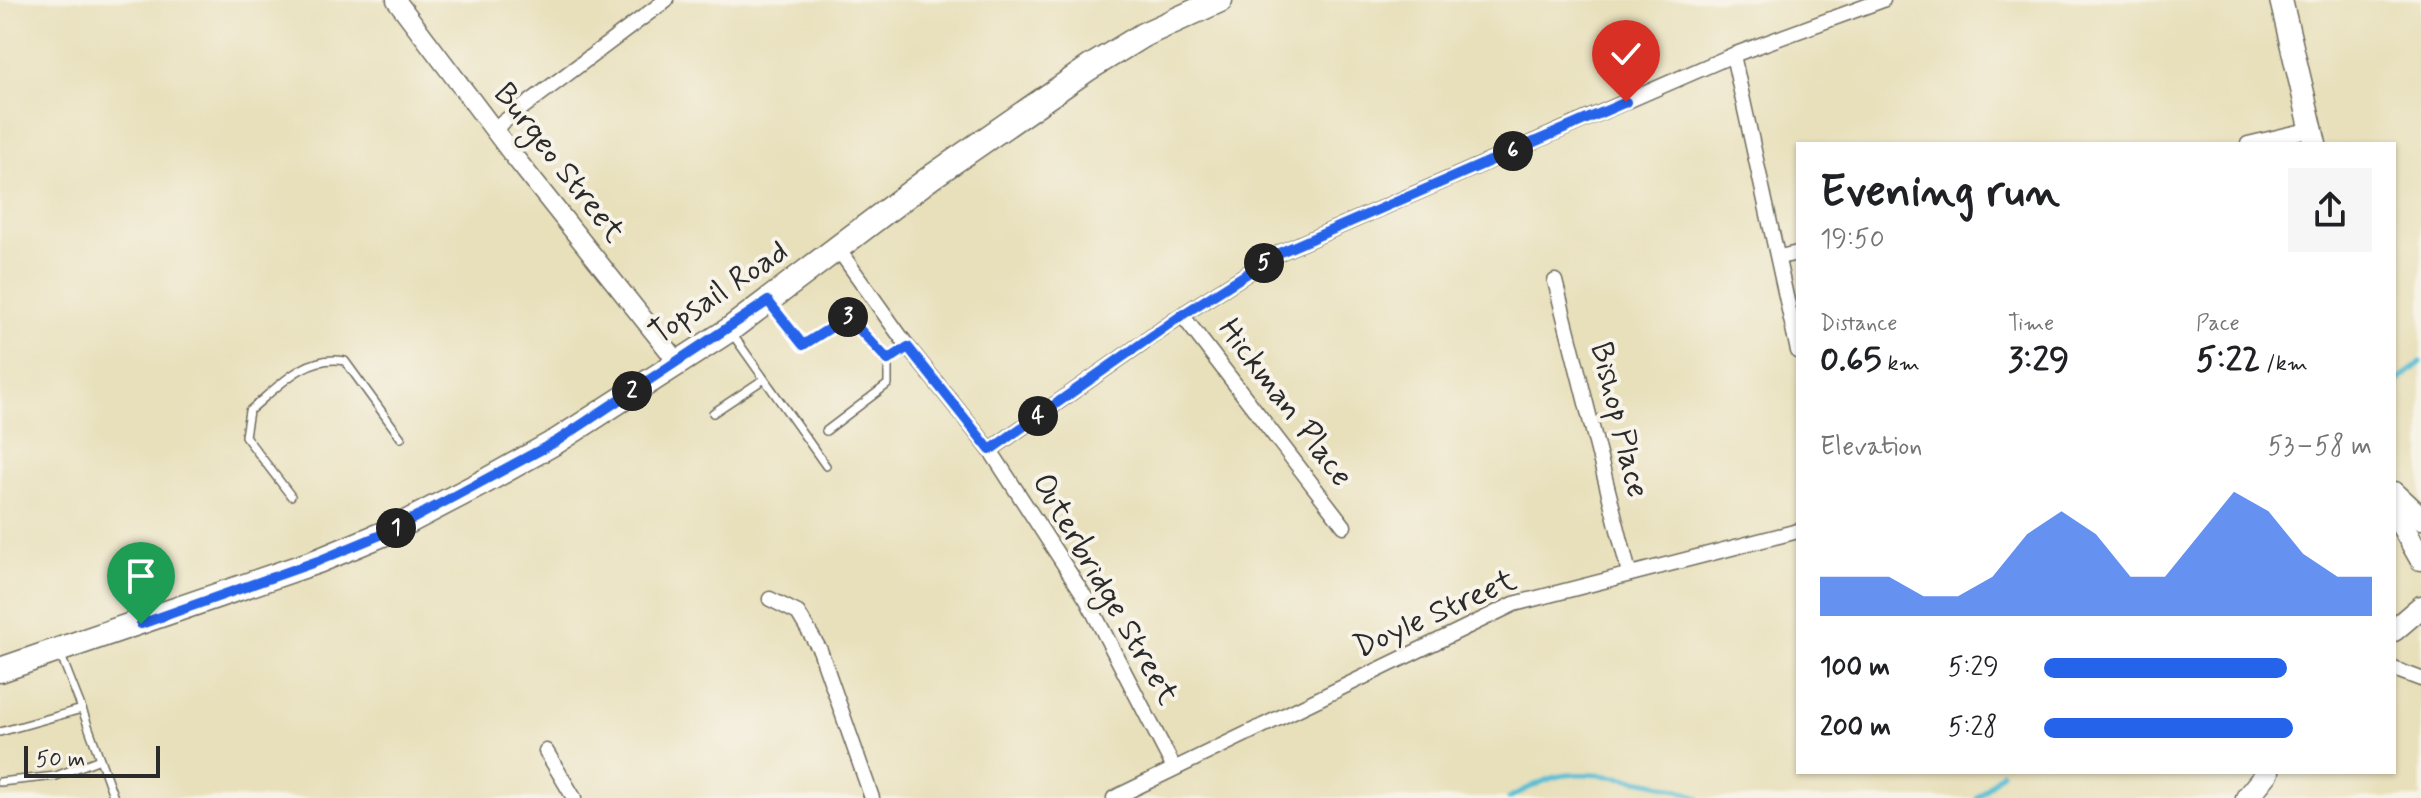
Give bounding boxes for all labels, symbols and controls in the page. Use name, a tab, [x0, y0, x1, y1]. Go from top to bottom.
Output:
pin	[1592, 20, 1660, 102]
icon: check	[1604, 32, 1648, 76]
street label: Burgeo Street	[482, 74, 635, 253]
pin: 6	[1493, 131, 1533, 171]
text: 6	[1507, 137, 1519, 165]
text: Evening run	[1820, 164, 2060, 222]
button: share	[2288, 168, 2372, 252]
text: 19:50	[1820, 223, 1885, 257]
street label: Topsail Road	[641, 231, 797, 355]
pin: 5	[1244, 243, 1284, 283]
text: 5	[1257, 249, 1271, 277]
pin: 3	[828, 297, 868, 337]
text: 3	[843, 303, 853, 331]
street label: Hickman Place	[1208, 310, 1362, 496]
text: Distance	[1820, 310, 1897, 338]
text: Time	[2008, 310, 2054, 338]
text: Pace	[2196, 310, 2240, 338]
street label: Bishop Place	[1579, 338, 1659, 502]
text: 0.65	[1820, 338, 1882, 383]
text: 3:29	[2008, 338, 2069, 383]
text: 5:22	[2196, 338, 2260, 383]
text: km	[1882, 350, 1920, 378]
text: /km	[2260, 350, 2308, 378]
pin: 2	[612, 371, 652, 411]
text: 2	[627, 377, 637, 405]
pin: 4	[1018, 396, 1058, 436]
text: 4	[1032, 402, 1044, 430]
text: Elevation	[1820, 430, 1922, 464]
text: 53–58 m	[2268, 430, 2372, 464]
street label: Outerbridge Street	[1020, 465, 1189, 714]
pin: 1	[376, 508, 416, 548]
text: 1	[391, 514, 401, 542]
pin	[107, 542, 175, 624]
icon: arrive	[119, 554, 163, 598]
street label: Doyle Street	[1347, 559, 1523, 669]
text: 100 m	[1820, 651, 1890, 685]
text: 5:29	[1948, 651, 1999, 685]
text: 200 m	[1820, 711, 1891, 745]
text: 5:28	[1948, 711, 1998, 745]
scale bar	[24, 742, 160, 778]
text: 50 m	[36, 746, 85, 774]

